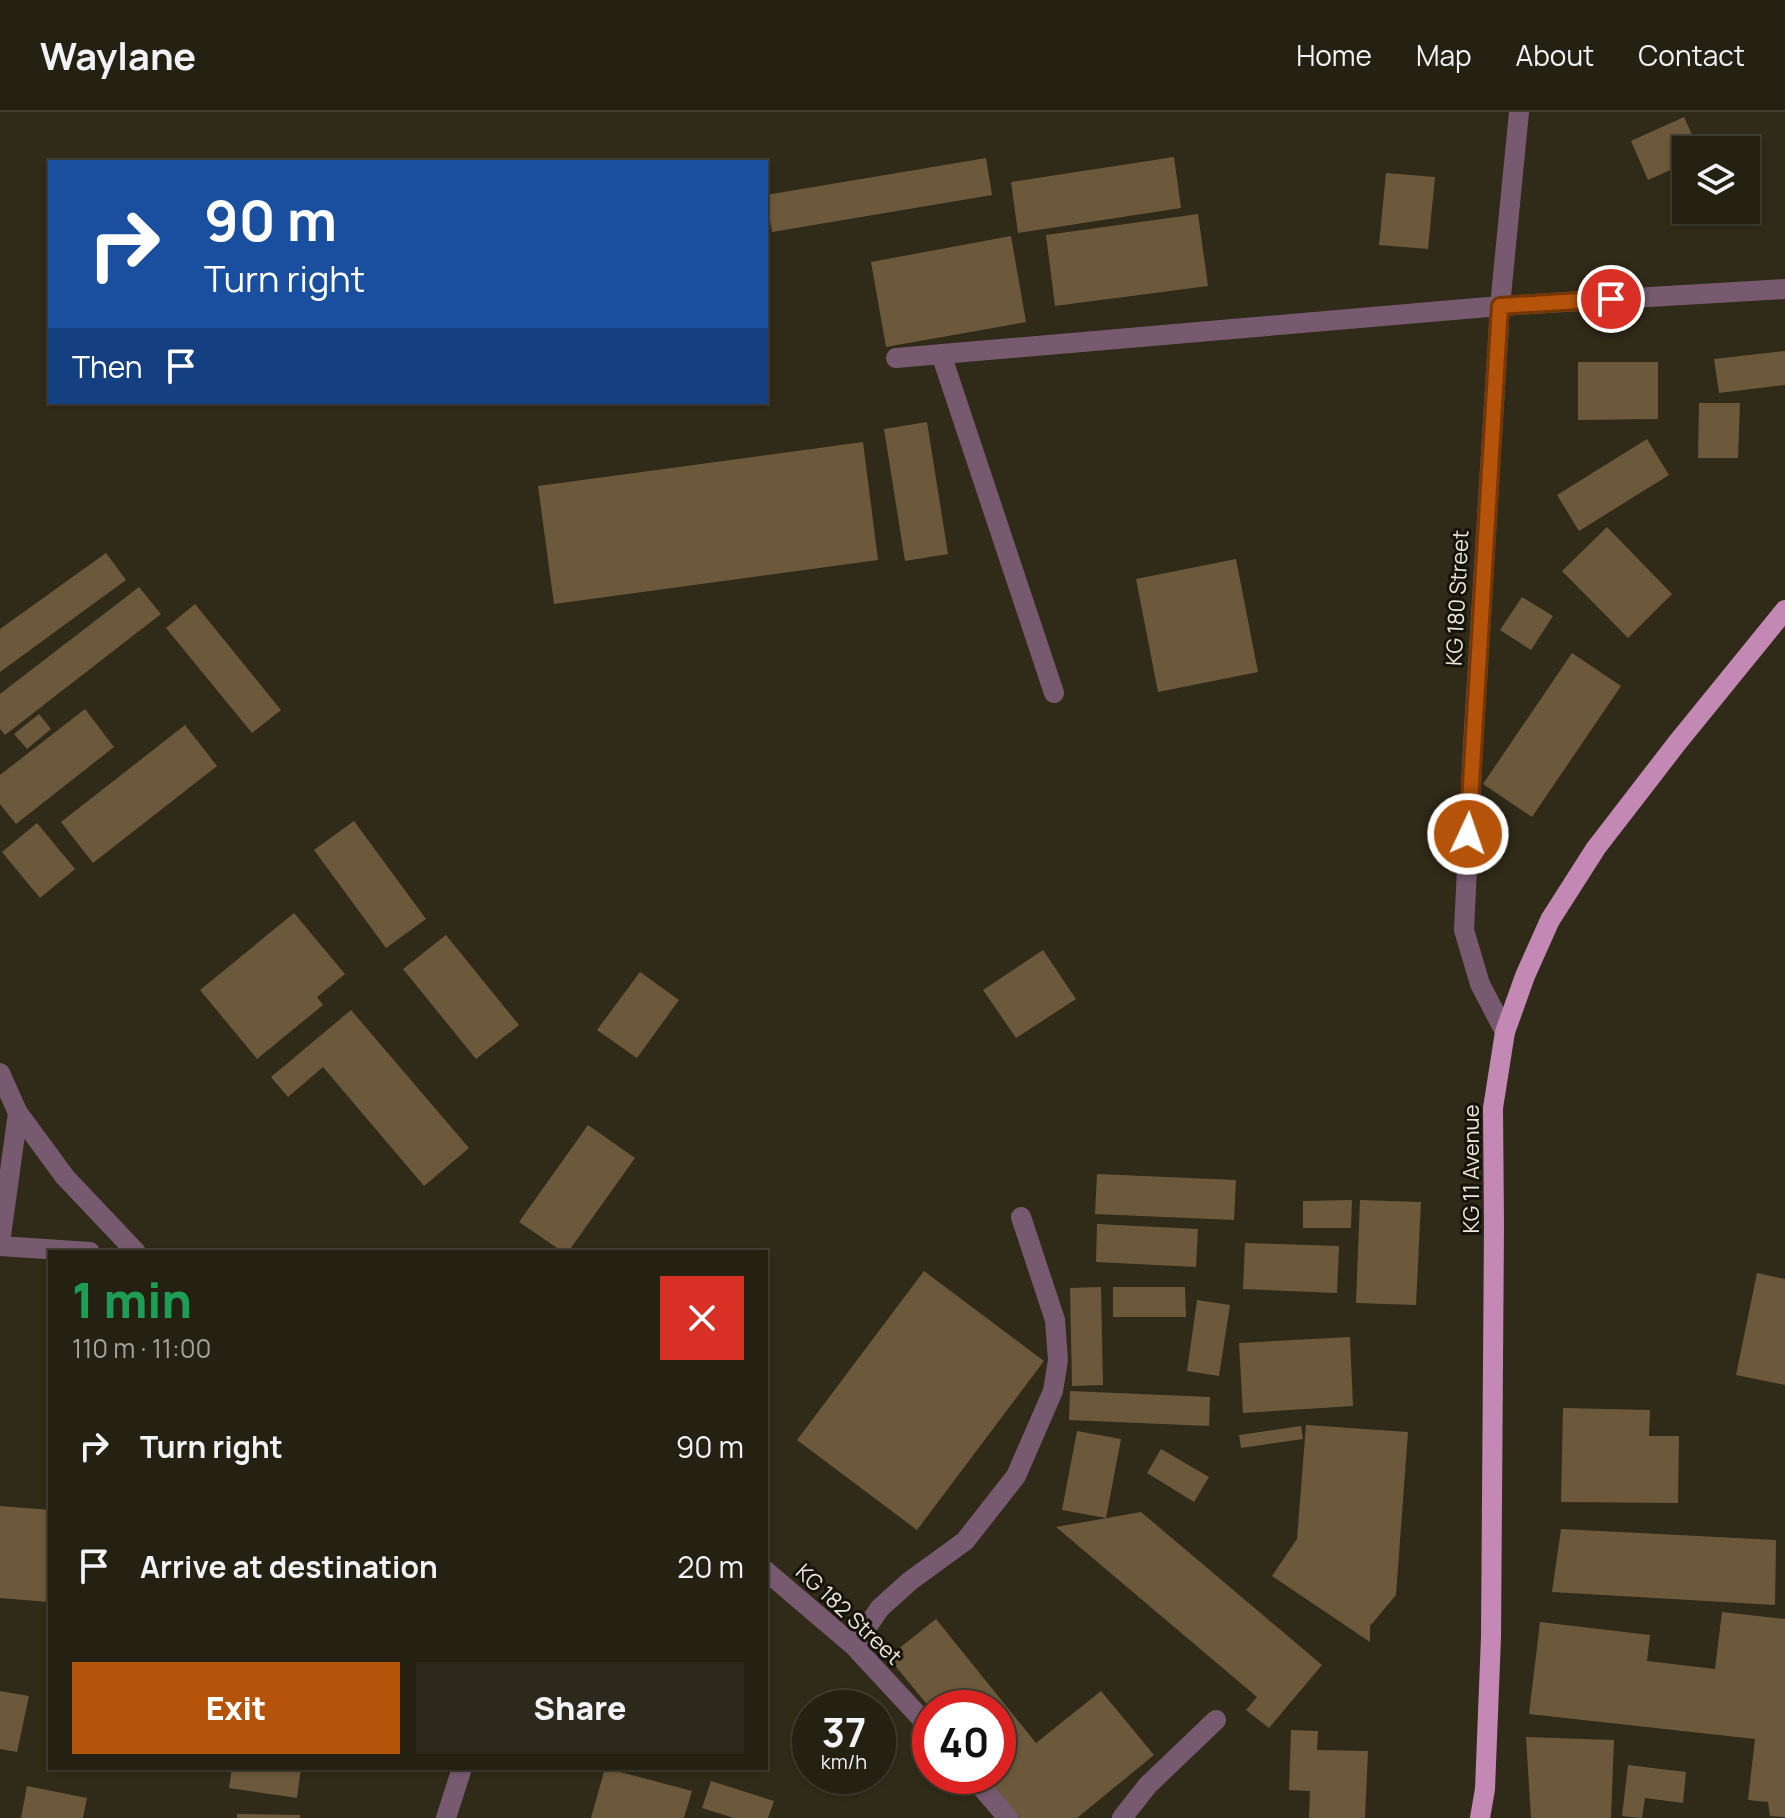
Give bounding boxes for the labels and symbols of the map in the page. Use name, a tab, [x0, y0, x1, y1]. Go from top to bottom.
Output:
pin	[1577, 265, 1645, 333]
street label: KG 180 Street	[1438, 529, 1476, 667]
position arrow	[1426, 792, 1510, 876]
street label: KG 11 Avenue	[1456, 1104, 1486, 1234]
street label: KG 182 Street	[789, 1557, 909, 1671]
speed limit sign: 40	[912, 1690, 1016, 1794]

